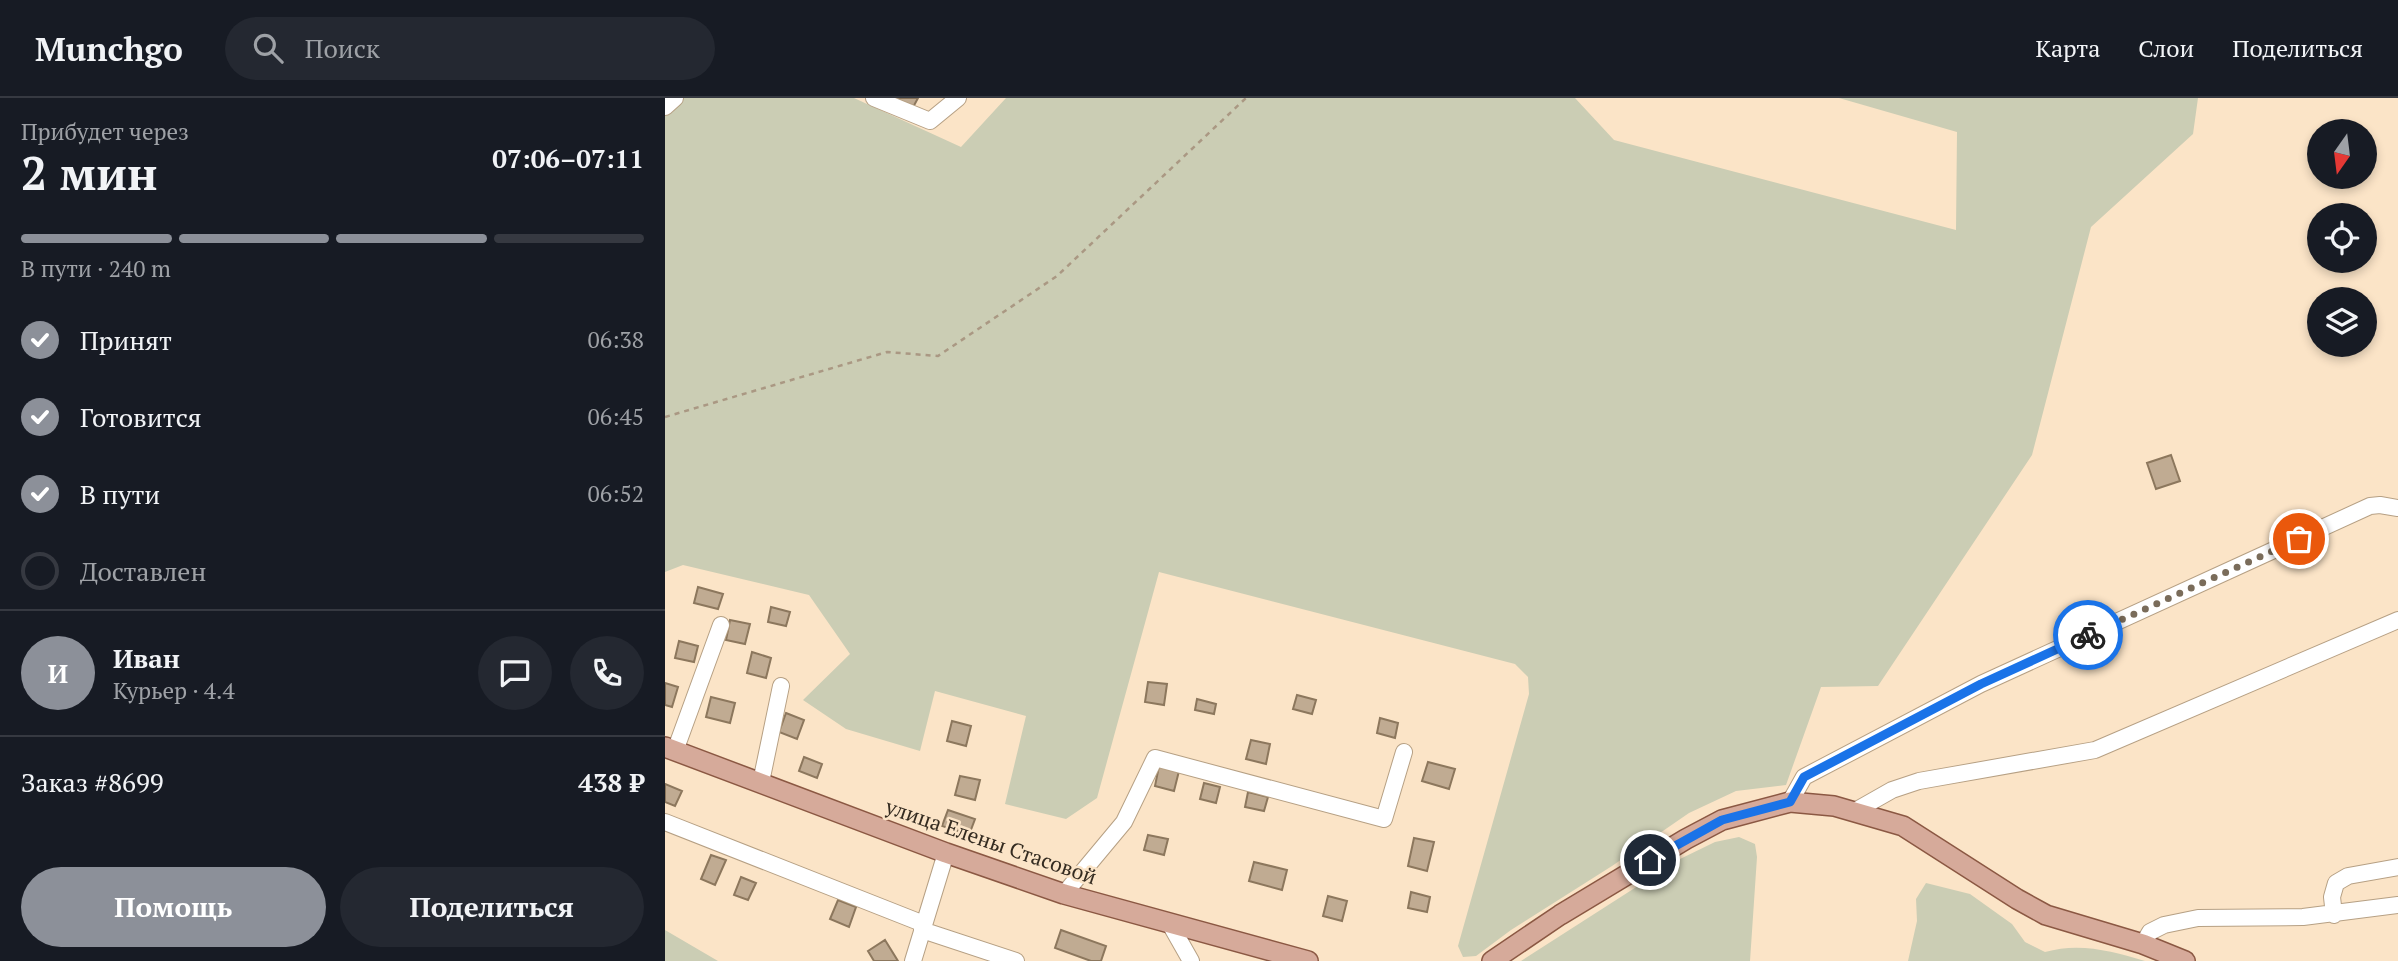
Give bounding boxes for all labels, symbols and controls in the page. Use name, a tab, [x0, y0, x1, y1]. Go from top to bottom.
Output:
search box	[225, 17, 715, 80]
text: Munchgo	[35, 27, 183, 70]
icon: search	[249, 29, 287, 67]
text: Поиск	[305, 31, 380, 65]
text: Карта	[2035, 32, 2100, 64]
text: Слои	[2138, 32, 2194, 64]
text: Поделиться	[2232, 32, 2363, 64]
text: Прибудет через	[21, 116, 189, 147]
north arrow	[2307, 119, 2377, 189]
map controls	[2307, 119, 2377, 357]
text: 07:06–07:11	[492, 141, 644, 175]
text: 2 мин	[21, 142, 158, 203]
button: locate	[2307, 203, 2377, 273]
text: В пути · 240 m	[21, 253, 171, 284]
button: layers	[2307, 287, 2377, 357]
icon: check	[21, 321, 59, 359]
text: Принят	[80, 323, 172, 357]
text: 06:38	[587, 324, 644, 355]
icon: check	[21, 398, 59, 436]
text: Готовится	[80, 400, 202, 434]
text: 06:45	[587, 401, 644, 432]
icon: check	[21, 475, 59, 513]
text: В пути	[80, 477, 160, 511]
text: 06:52	[587, 478, 644, 509]
pin	[2269, 509, 2329, 569]
icon: bag	[2280, 520, 2318, 558]
text: Доставлен	[80, 554, 206, 588]
courier	[2053, 600, 2123, 670]
icon: bike	[2069, 616, 2107, 654]
button: chat	[478, 636, 552, 710]
button: phone	[570, 636, 644, 710]
text: Иван	[113, 641, 180, 675]
text: И	[48, 656, 68, 690]
text: Курьер · 4.4	[113, 675, 235, 706]
text: Заказ #8699	[21, 765, 164, 799]
text: 438 ₽	[578, 765, 644, 799]
street label: улица Елены Стасовой	[881, 791, 1101, 890]
pin	[1620, 830, 1680, 890]
icon: home	[1631, 841, 1669, 879]
button: Помощь	[21, 867, 326, 947]
button: Поделиться	[340, 867, 644, 947]

